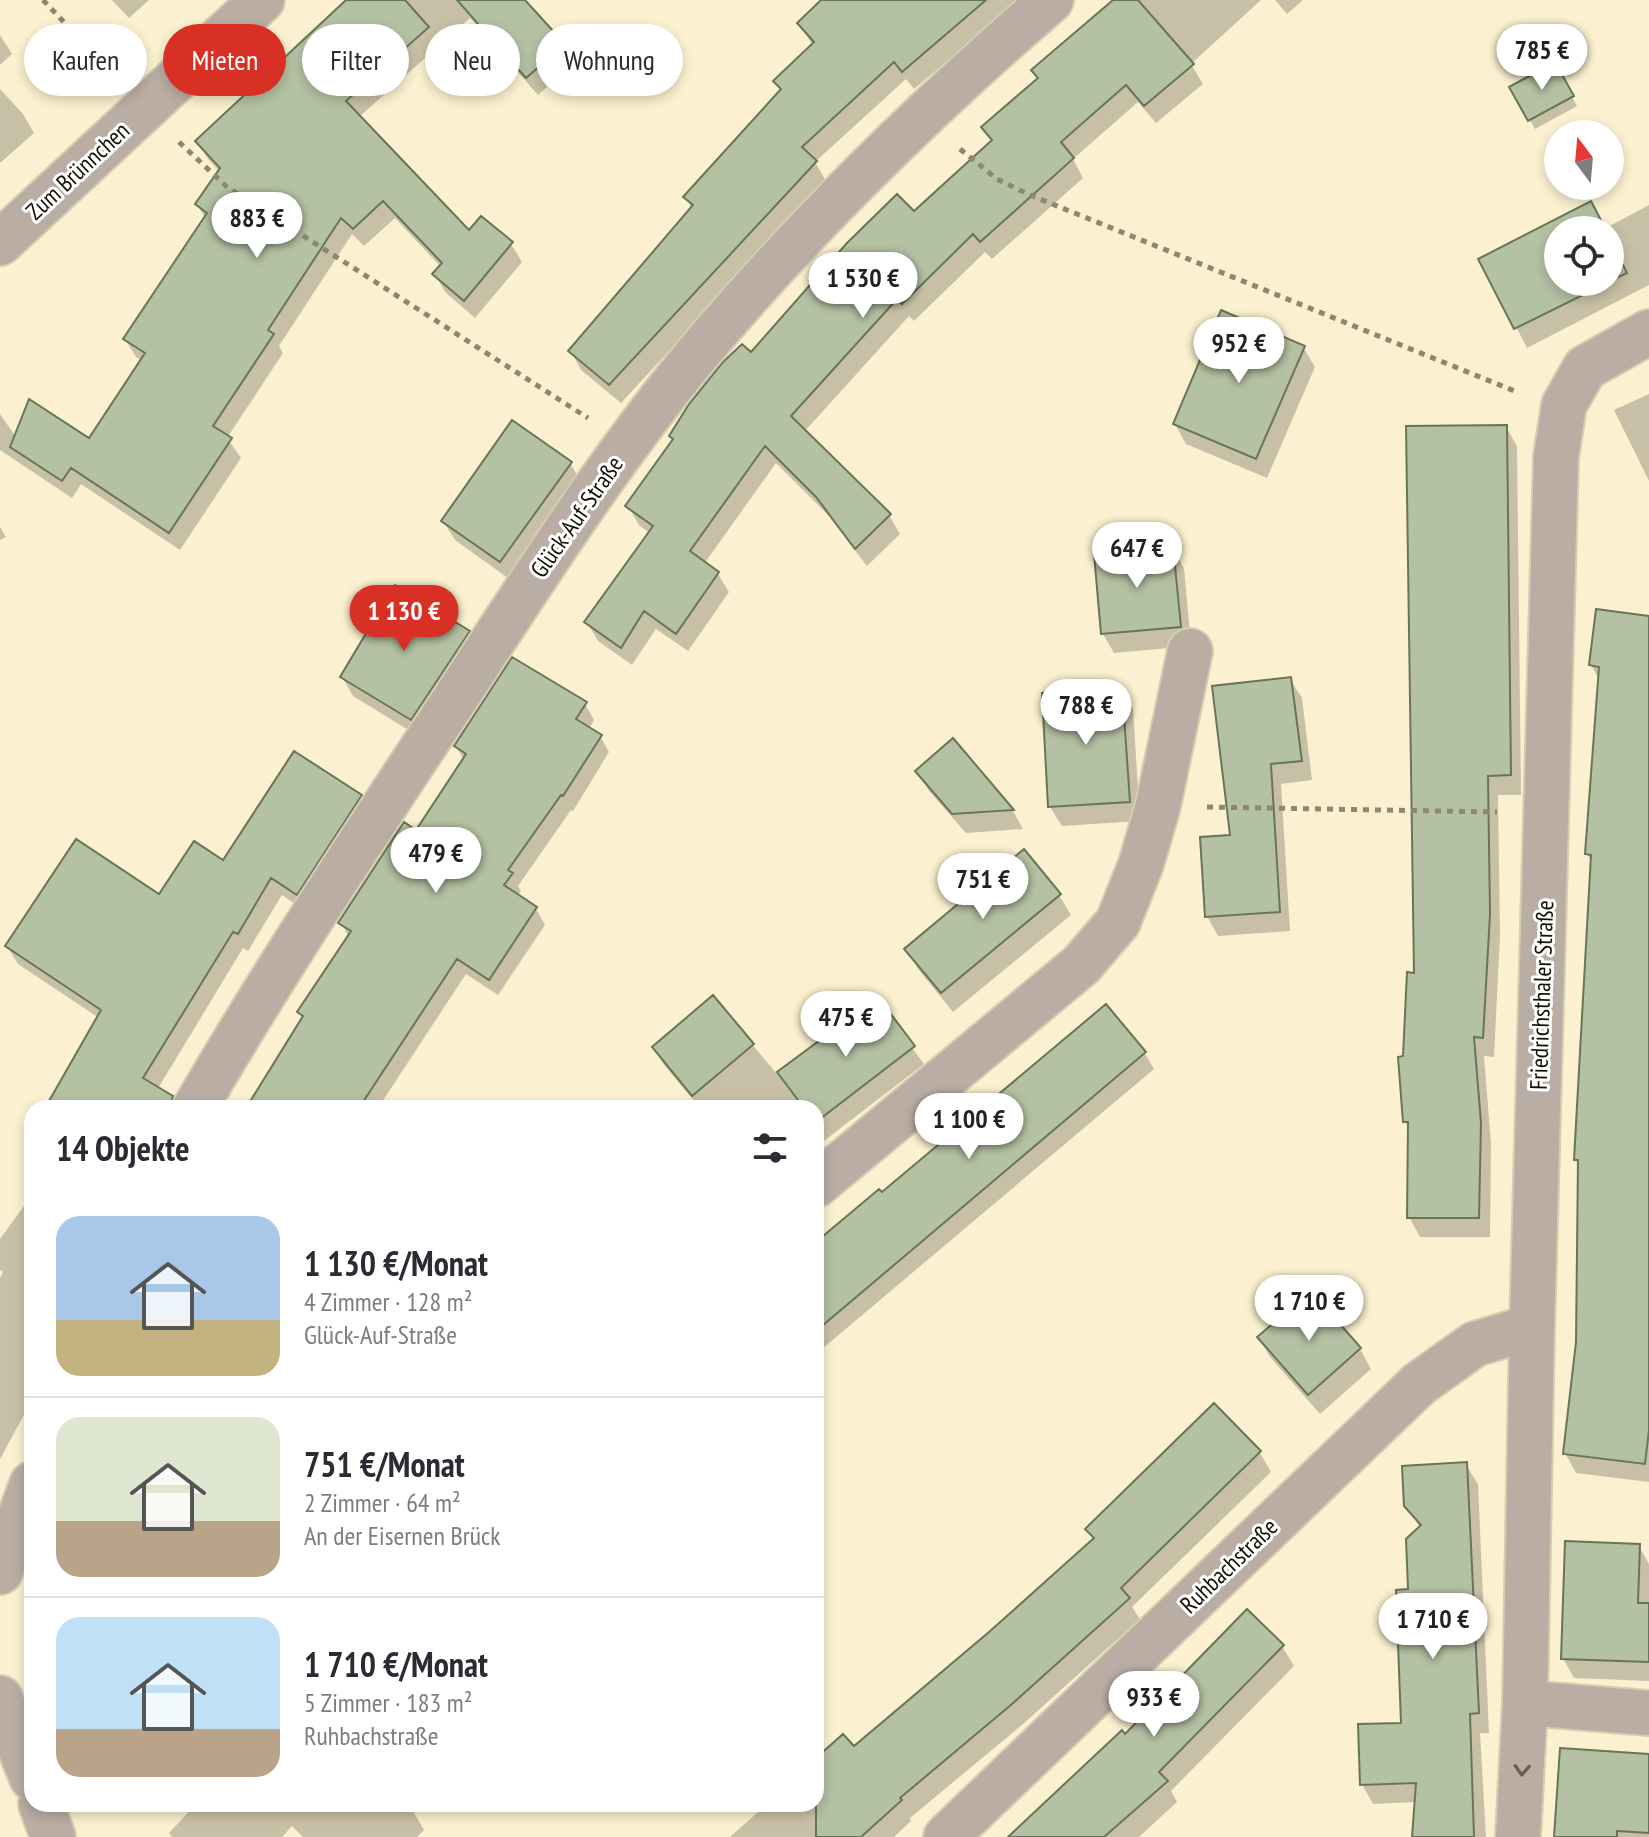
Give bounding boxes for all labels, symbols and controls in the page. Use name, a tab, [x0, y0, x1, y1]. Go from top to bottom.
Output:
chip: Kaufen	[24, 24, 147, 96]
chip: Mieten	[163, 24, 286, 96]
chip: Filter	[302, 24, 409, 96]
chip: Neu	[425, 24, 520, 96]
chip: Wohnung	[536, 24, 683, 96]
pin: 785 €	[1486, 24, 1598, 92]
text: 785 €	[1514, 33, 1570, 66]
street label: Zum Brünnchen	[19, 115, 136, 226]
north arrow	[1544, 120, 1624, 200]
map controls	[1544, 120, 1624, 296]
pin: 883 €	[201, 192, 313, 260]
text: 883 €	[229, 201, 285, 234]
button: locate	[1544, 216, 1624, 296]
pin: 1 530 €	[789, 252, 937, 320]
text: 1 530 €	[827, 261, 899, 294]
pin: 952 €	[1183, 317, 1295, 385]
text: 952 €	[1211, 326, 1267, 359]
street label: Glück-Auf-Straße	[523, 450, 630, 583]
pin: 647 €	[1081, 522, 1193, 590]
text: 647 €	[1110, 531, 1164, 564]
pin: 1 130 €	[330, 585, 478, 653]
text: 1 130 €	[368, 594, 440, 627]
pin: 788 €	[1030, 679, 1142, 747]
text: 788 €	[1058, 688, 1114, 721]
pin: 479 €	[380, 827, 492, 895]
text: 479 €	[408, 836, 464, 869]
pin: 751 €	[927, 853, 1039, 921]
text: 751 €	[955, 862, 1011, 895]
street label: Friedrichsthaler Straße	[1523, 900, 1560, 1090]
pin: 475 €	[790, 991, 902, 1059]
text: 475 €	[818, 1000, 874, 1033]
pin: 1 100 €	[895, 1093, 1043, 1161]
text: 1 100 €	[933, 1102, 1005, 1135]
text: 14 Objekte	[56, 1126, 190, 1170]
icon: filters	[748, 1126, 792, 1170]
text: 1 130 €/Monat	[304, 1241, 488, 1285]
icon: home	[120, 1248, 216, 1344]
pin: 1 710 €	[1235, 1275, 1383, 1343]
text: 1 710 €	[1273, 1284, 1345, 1317]
text: 4 Zimmer · 128 m²	[304, 1285, 472, 1318]
text: Glück-Auf-Straße	[304, 1318, 457, 1351]
text: 751 €/Monat	[304, 1442, 465, 1486]
icon: home	[120, 1449, 216, 1545]
text: 2 Zimmer · 64 m²	[304, 1486, 461, 1519]
street label: Ruhbachstraße	[1173, 1511, 1284, 1620]
text: An der Eisernen Brück	[304, 1519, 500, 1552]
pin: 1 710 €	[1359, 1593, 1507, 1661]
text: 1 710 €	[1397, 1602, 1469, 1635]
text: 1 710 €/Monat	[304, 1642, 488, 1686]
icon: home	[120, 1649, 216, 1745]
pin: 933 €	[1098, 1671, 1210, 1739]
text: 933 €	[1126, 1680, 1182, 1713]
text: 5 Zimmer · 183 m²	[304, 1686, 472, 1719]
text: Ruhbachstraße	[304, 1719, 438, 1752]
one-way arrow	[1513, 1764, 1530, 1777]

